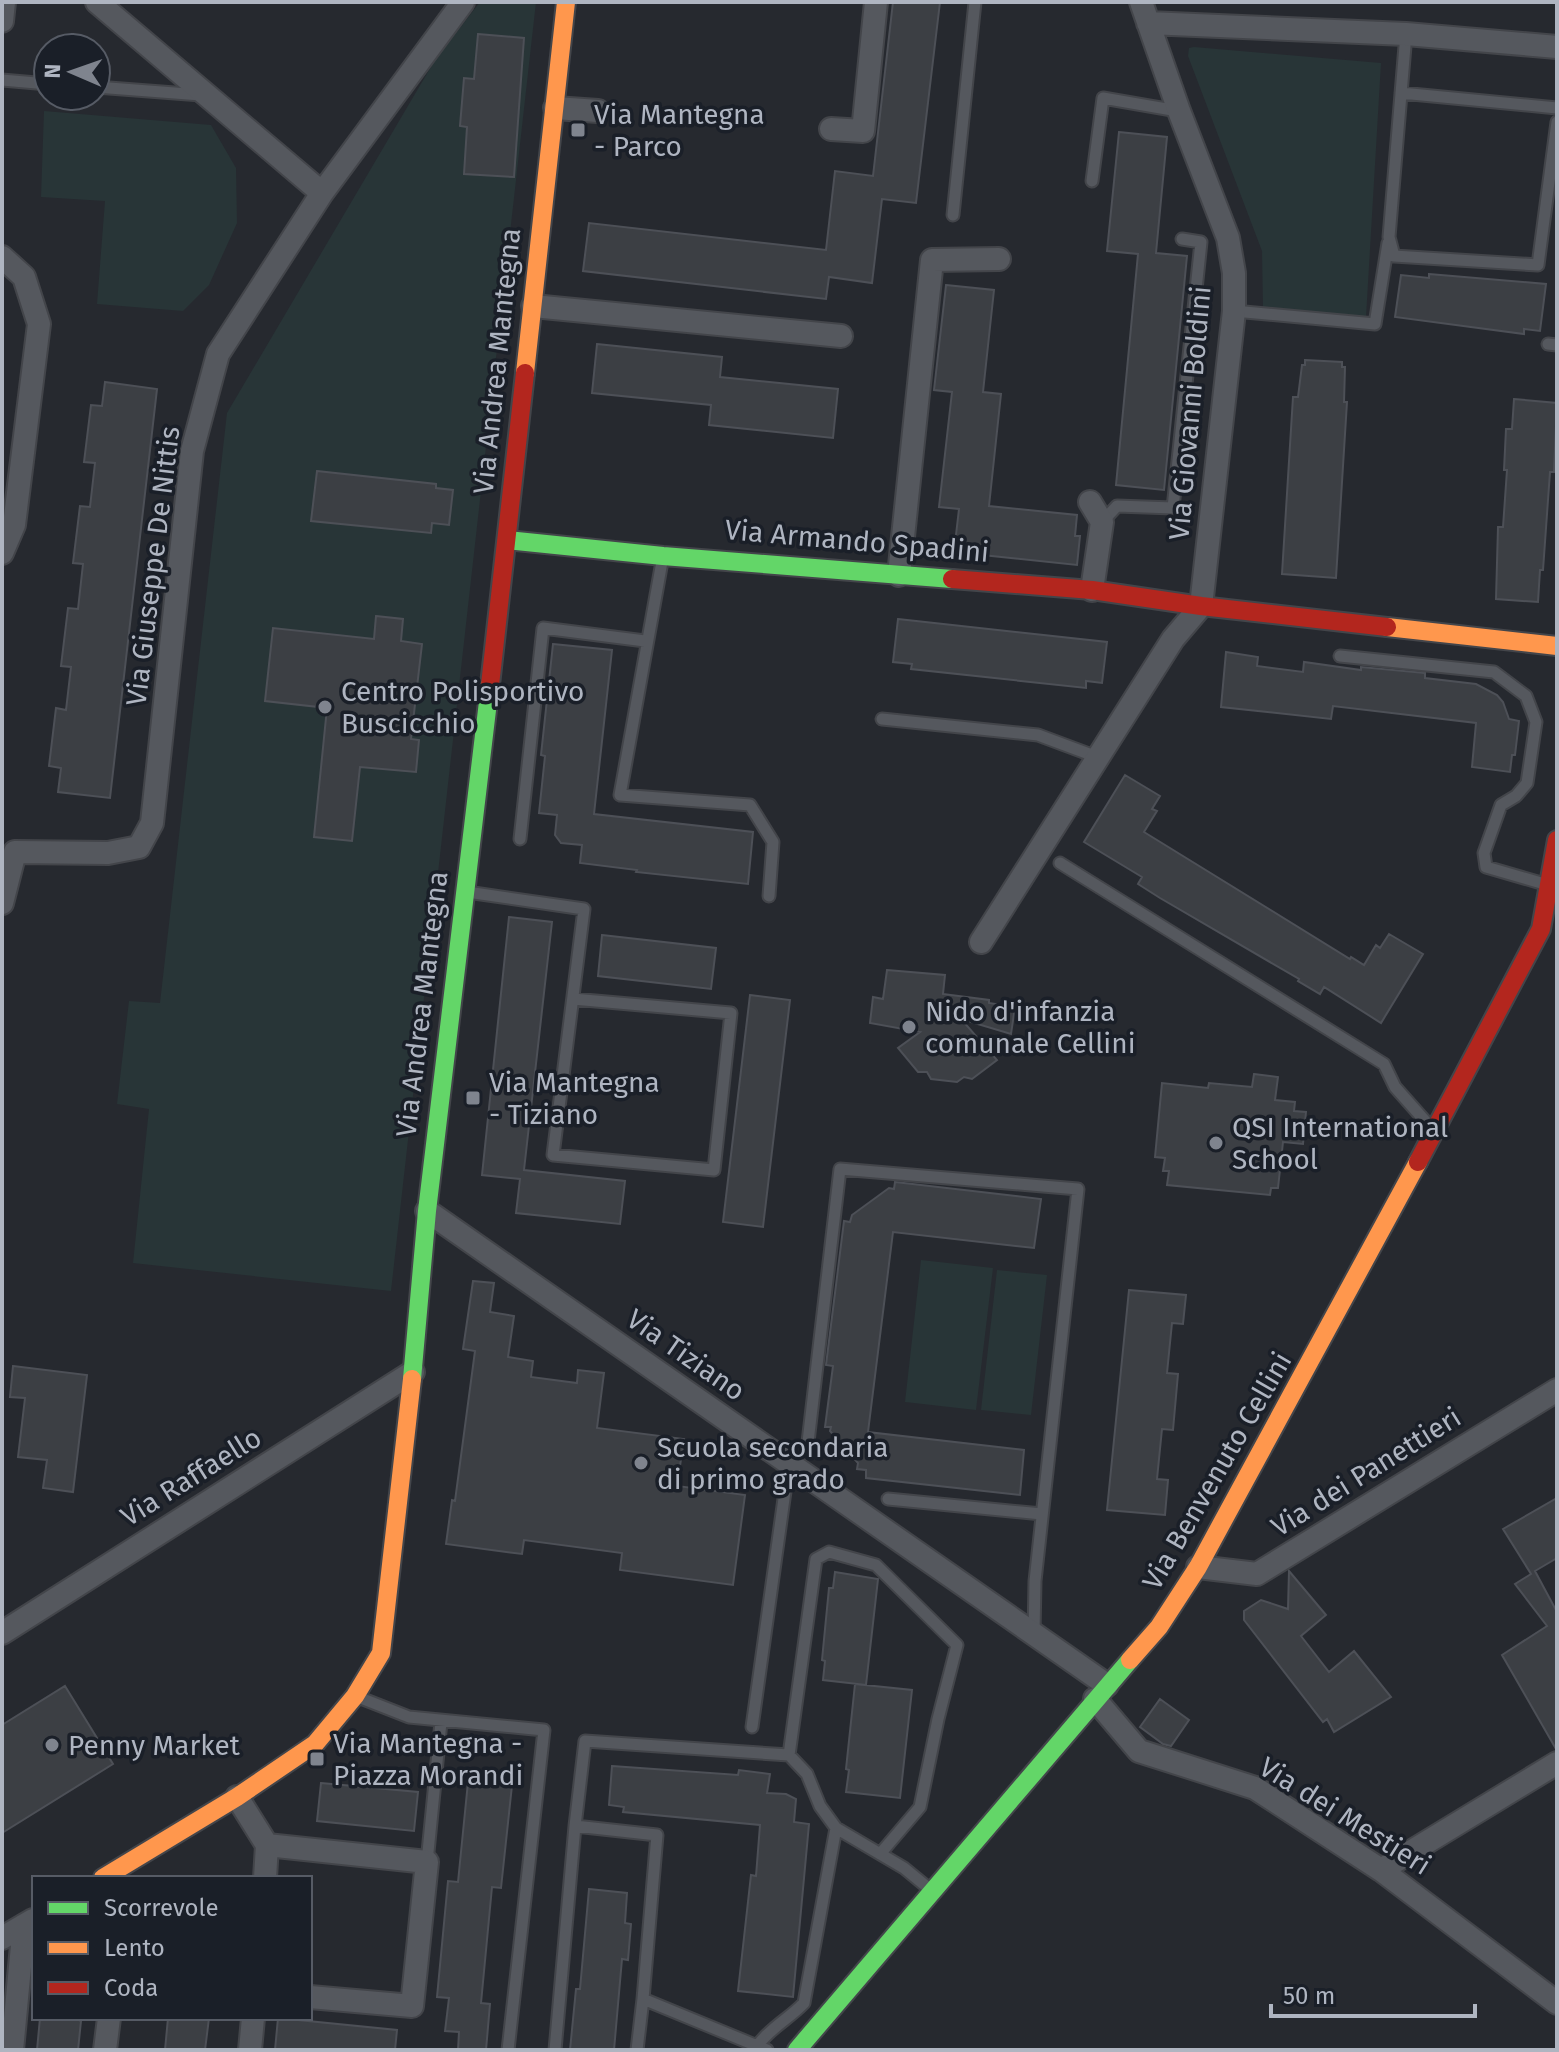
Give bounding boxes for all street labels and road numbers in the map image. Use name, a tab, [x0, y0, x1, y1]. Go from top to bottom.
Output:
street label: Via Andrea Mantegna	[467, 226, 527, 496]
street label: Via Giovanni Boldini	[1162, 285, 1218, 541]
street label: Via Giuseppe De Nittis	[119, 424, 187, 708]
street label: Via Armando Spadini	[724, 513, 990, 569]
street label: Via Andrea Mantegna	[389, 869, 455, 1139]
street label: Via Tiziano	[621, 1302, 751, 1408]
street label: Via Benvenuto Cellini	[1136, 1346, 1298, 1596]
street label: Via dei Panettieri	[1265, 1400, 1467, 1544]
street label: Via Raffaello	[115, 1421, 267, 1533]
street label: Via dei Mestieri	[1253, 1750, 1437, 1882]

